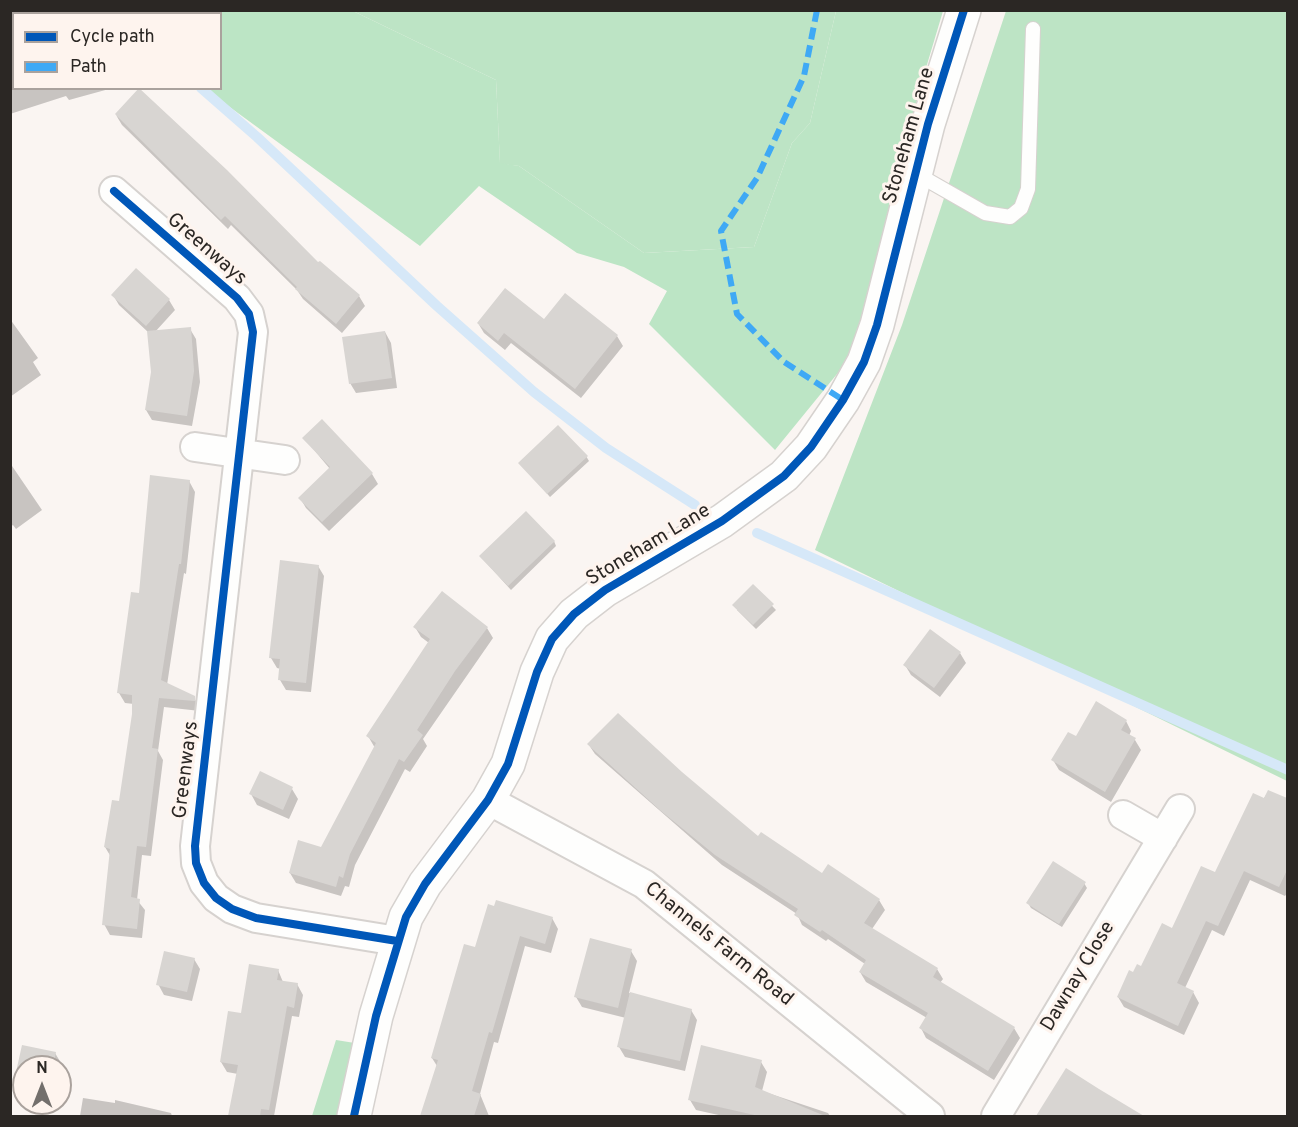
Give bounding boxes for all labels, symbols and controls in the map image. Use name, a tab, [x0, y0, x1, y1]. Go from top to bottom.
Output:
legend	[12, 12, 222, 90]
text: Cycle path	[70, 26, 155, 49]
text: Path	[70, 56, 107, 79]
street label: Stoneham Lane	[879, 65, 941, 207]
street label: Greenways	[161, 209, 251, 291]
street label: Stoneham Lane	[583, 500, 715, 592]
street label: Greenways	[169, 720, 205, 820]
street label: Channels Farm Road	[639, 878, 797, 1012]
street label: Dawnay Close	[1037, 918, 1121, 1036]
north arrow	[12, 1055, 72, 1115]
text: N	[36, 1059, 48, 1079]

